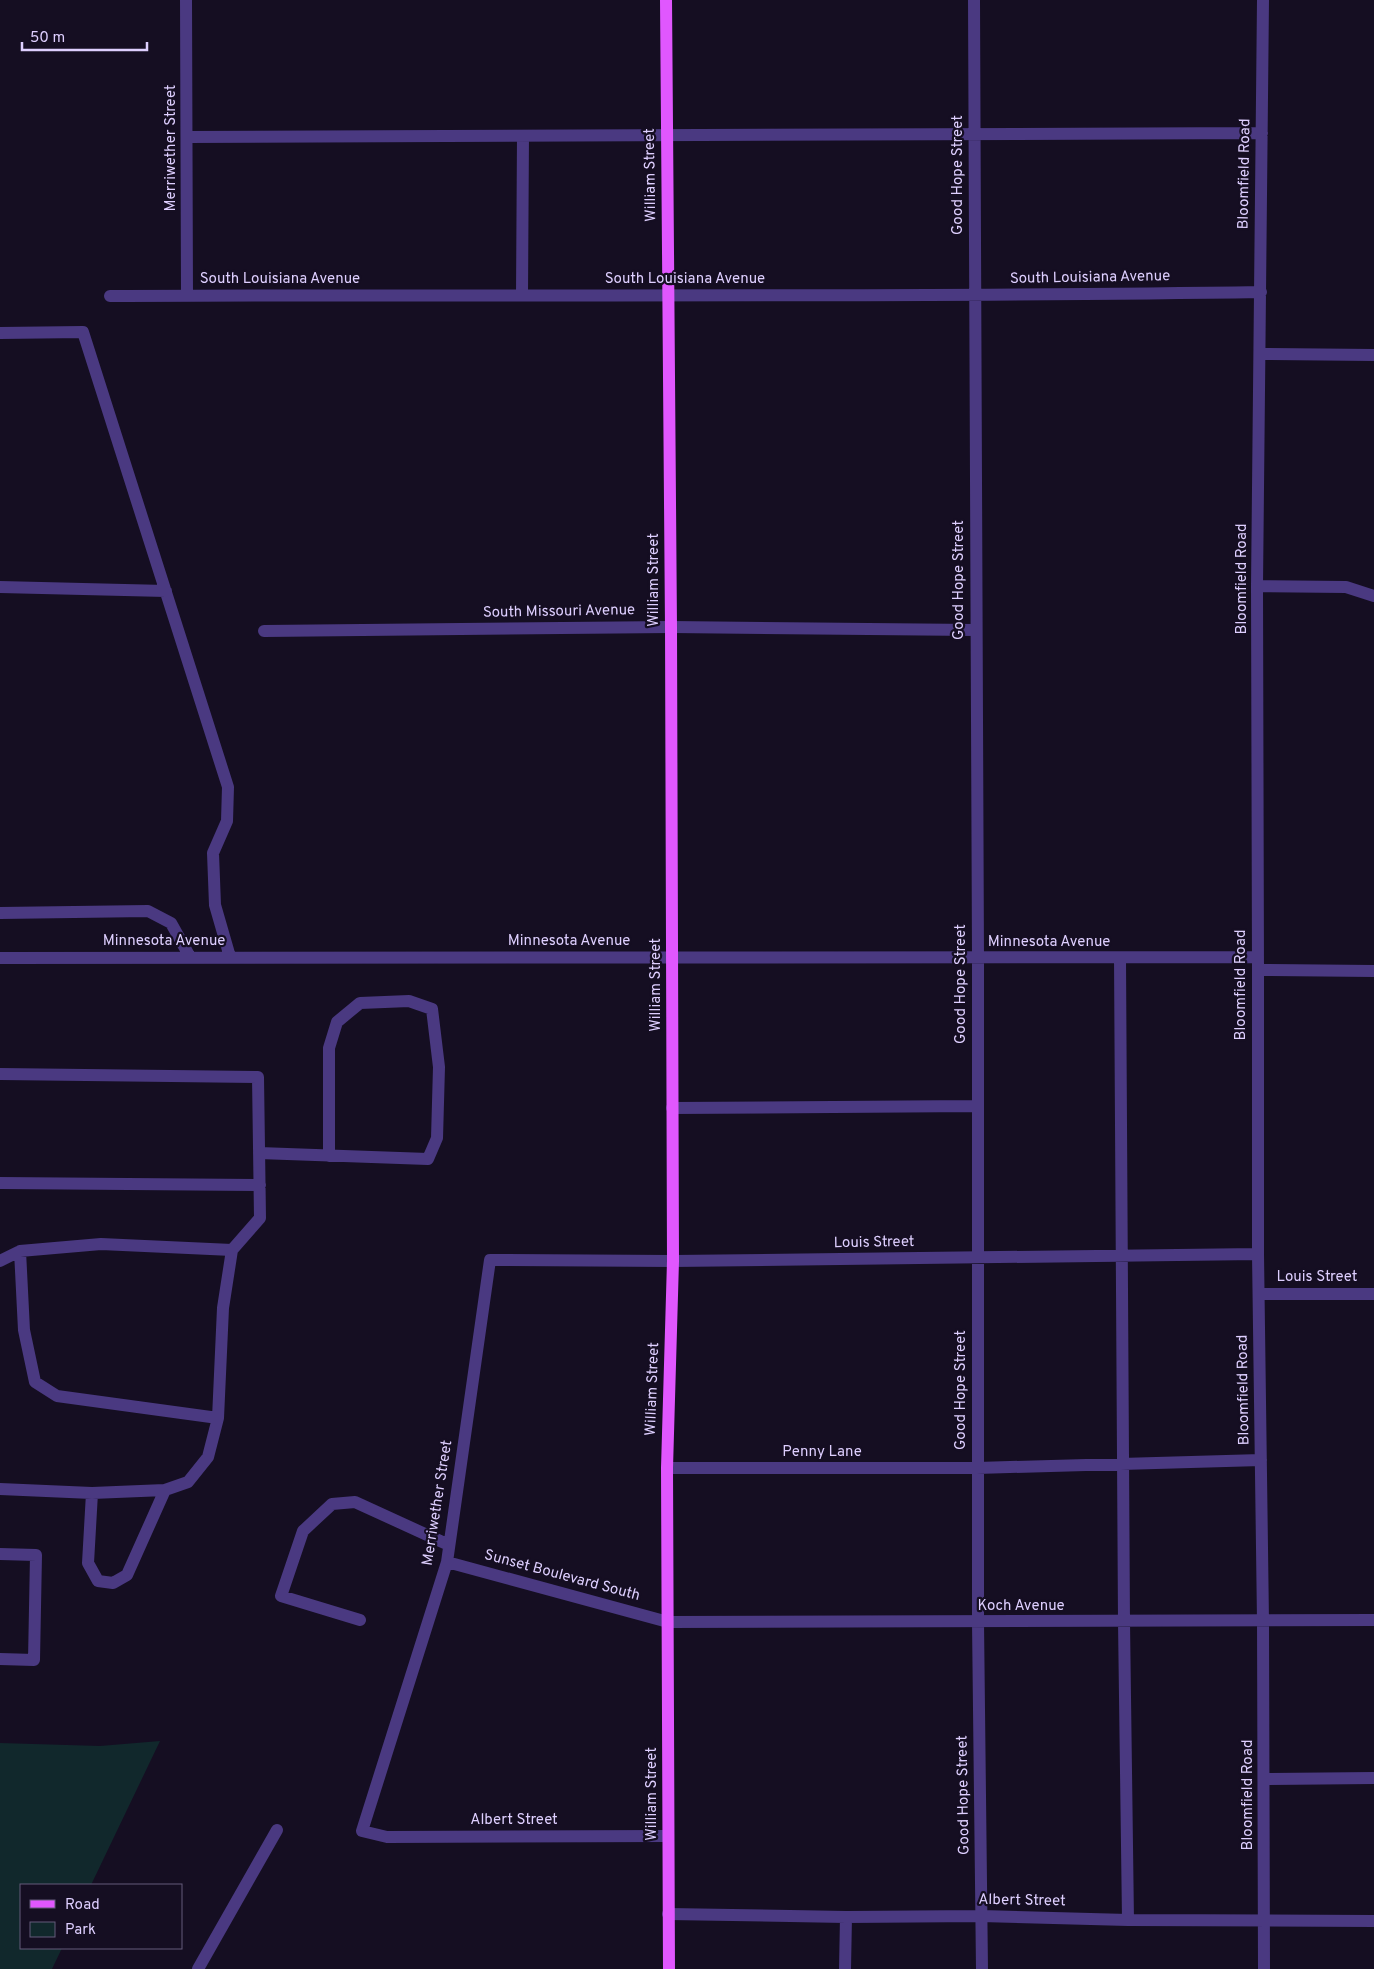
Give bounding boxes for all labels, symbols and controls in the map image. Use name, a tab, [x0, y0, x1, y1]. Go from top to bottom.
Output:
scale bar	[22, 20, 148, 52]
text: 50 m	[30, 29, 65, 48]
street label: Merriwether Street	[162, 84, 181, 212]
street label: Good Hope Street	[949, 115, 968, 235]
street label: Bloomfield Road	[1235, 118, 1255, 230]
street label: William Street	[641, 128, 661, 222]
street label: South Louisiana Avenue	[1010, 267, 1170, 289]
street label: South Louisiana Avenue	[200, 270, 360, 289]
street label: South Louisiana Avenue	[605, 270, 765, 289]
street label: Good Hope Street	[950, 520, 969, 640]
street label: Bloomfield Road	[1233, 524, 1252, 634]
street label: William Street	[645, 533, 664, 627]
street label: South Missouri Avenue	[483, 601, 635, 623]
street label: Good Hope Street	[952, 924, 971, 1044]
street label: Bloomfield Road	[1232, 930, 1251, 1040]
street label: Minnesota Avenue	[103, 932, 225, 951]
street label: Minnesota Avenue	[508, 932, 630, 951]
street label: Minnesota Avenue	[988, 933, 1110, 952]
street label: William Street	[647, 938, 666, 1032]
street label: Louis Street	[833, 1233, 915, 1253]
street label: Louis Street	[1277, 1268, 1357, 1287]
street label: Good Hope Street	[952, 1330, 971, 1450]
street label: Bloomfield Road	[1234, 1334, 1254, 1446]
street label: William Street	[642, 1342, 664, 1436]
street label: Merriwether Street	[419, 1439, 457, 1567]
street label: Penny Lane	[782, 1443, 862, 1462]
street label: Sunset Boulevard South	[482, 1546, 642, 1606]
street label: Koch Avenue	[977, 1597, 1065, 1616]
street label: Good Hope Street	[953, 1735, 975, 1855]
street label: Bloomfield Road	[1239, 1740, 1258, 1850]
street label: William Street	[643, 1747, 662, 1841]
street label: Albert Street	[470, 1811, 558, 1830]
legend	[20, 1884, 182, 1949]
street label: Albert Street	[978, 1891, 1066, 1911]
text: Road	[65, 1896, 100, 1915]
text: Park	[65, 1921, 96, 1940]

